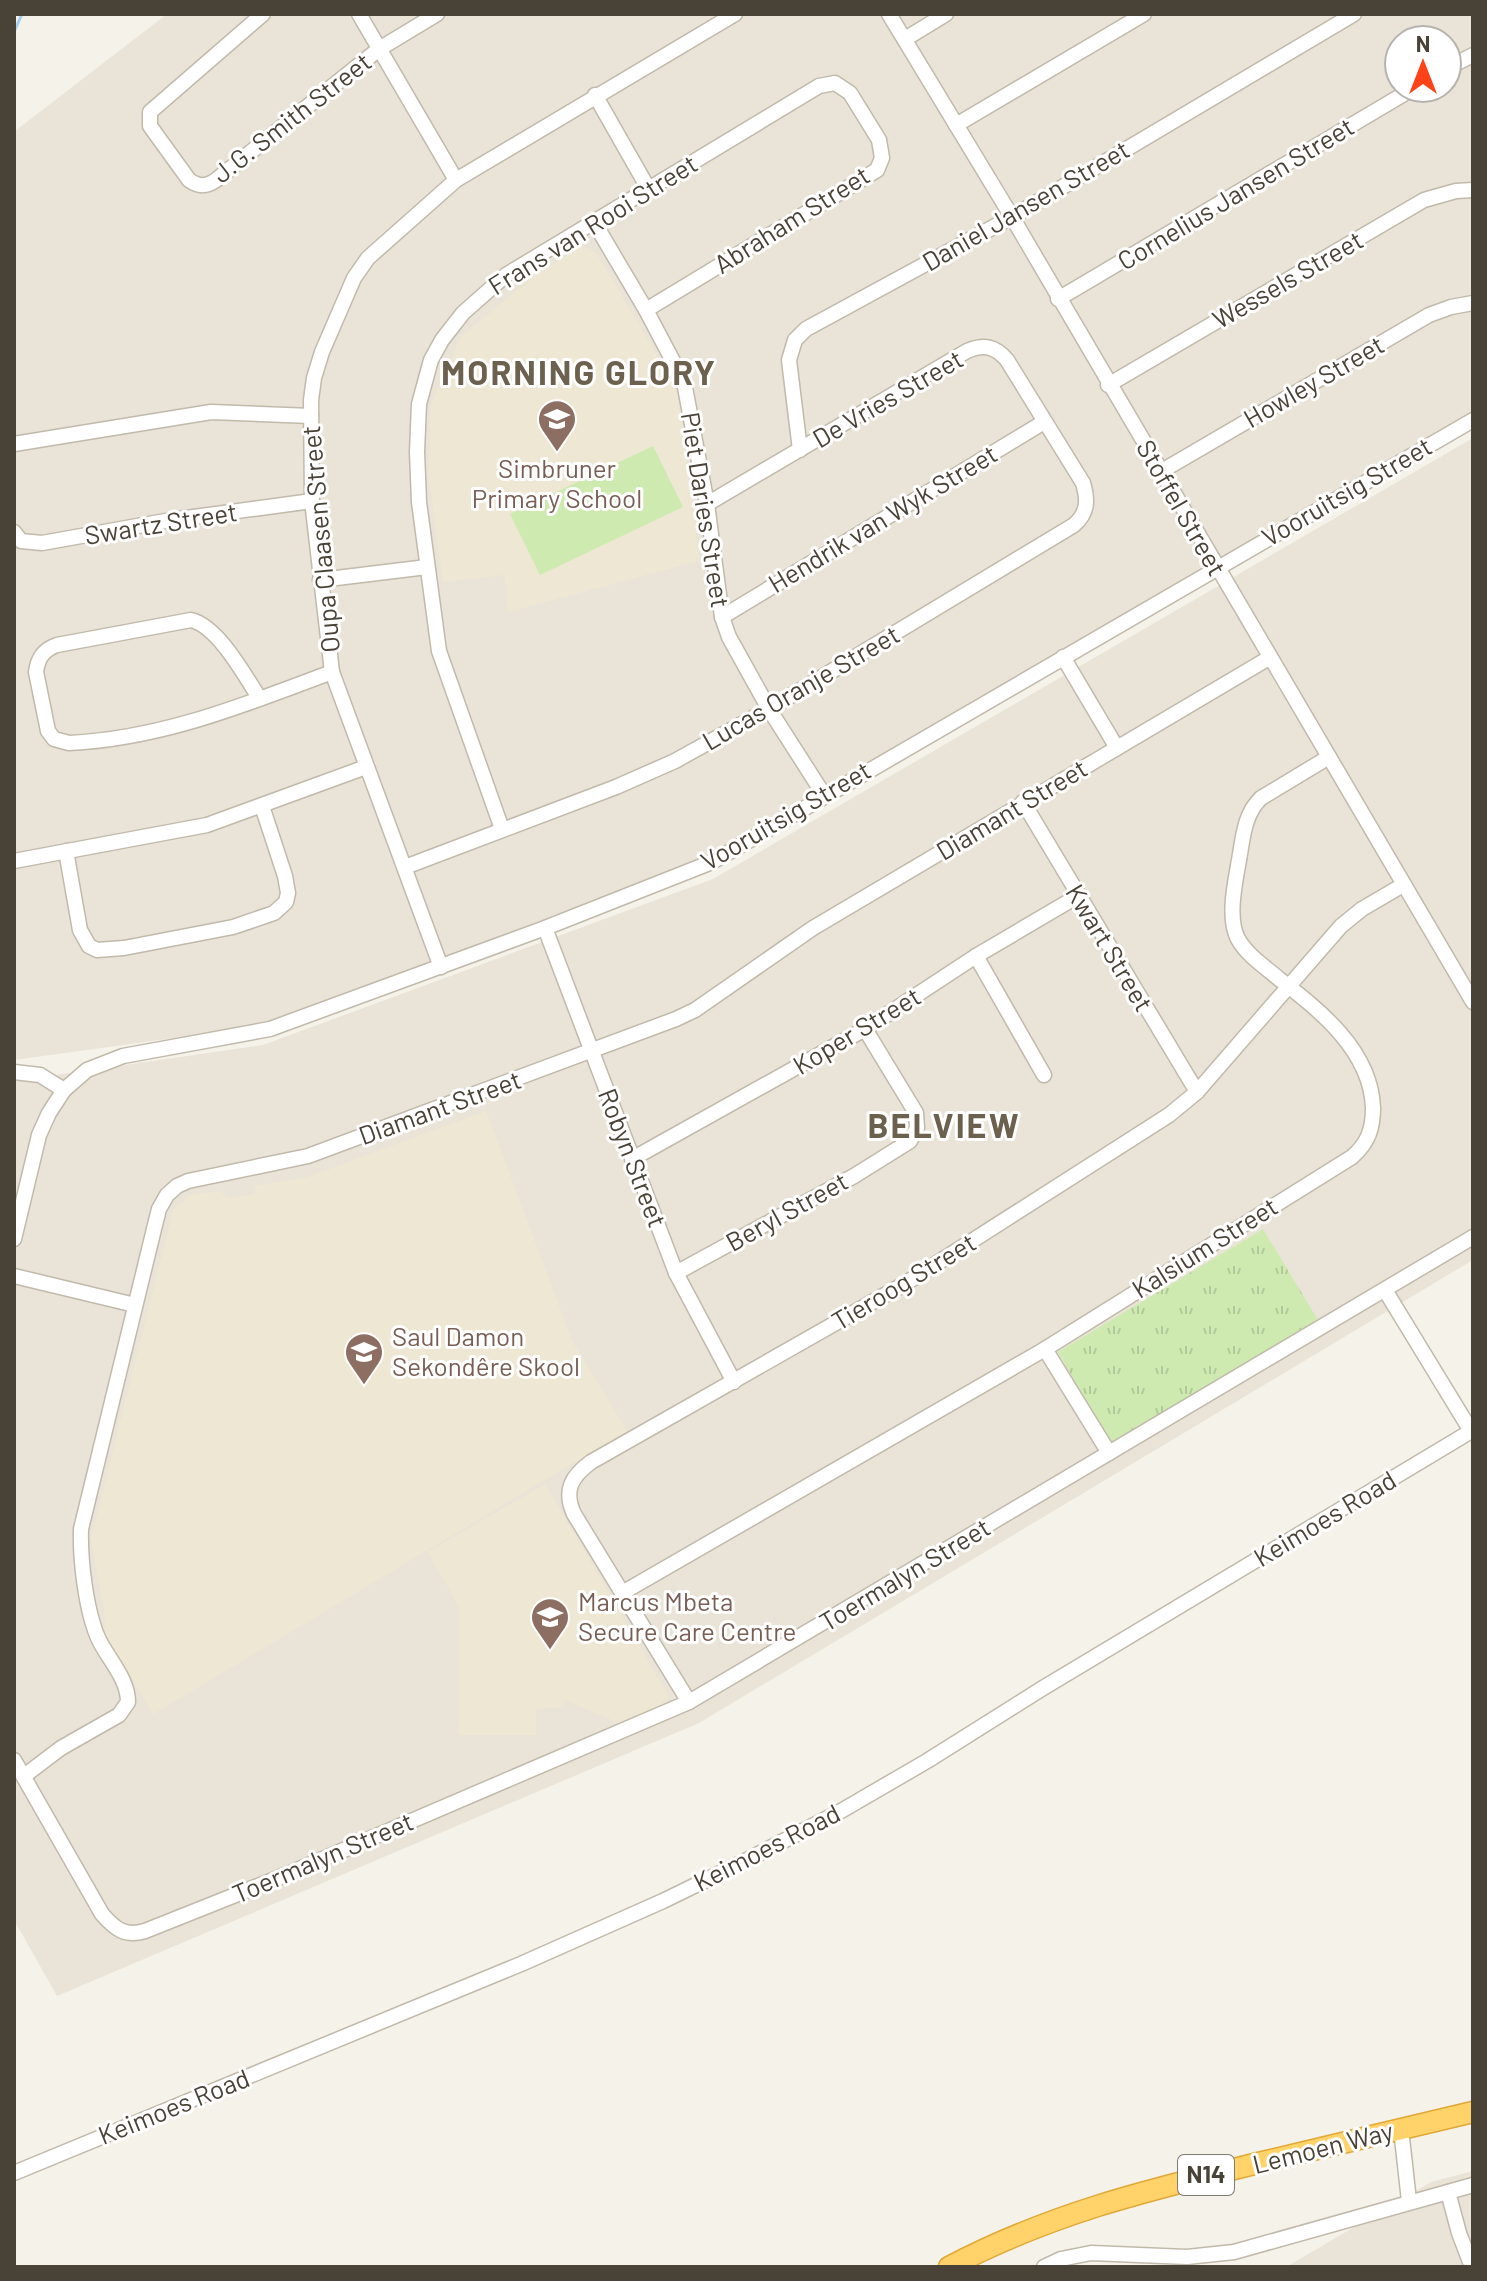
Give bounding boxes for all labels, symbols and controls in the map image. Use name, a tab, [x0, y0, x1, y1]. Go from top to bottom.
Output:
north arrow	[1383, 24, 1463, 104]
text: N	[1416, 30, 1430, 56]
street label: J.G. Smith Street	[205, 45, 377, 188]
street label: Cornelius Jansen Street	[1111, 110, 1359, 276]
street label: Daniel Jansen Street	[916, 133, 1134, 277]
street label: Frans van Rooi Street	[482, 147, 702, 301]
street label: Abraham Street	[708, 159, 875, 279]
street label: Wessels Street	[1207, 223, 1368, 334]
street label: Howley Street	[1237, 328, 1389, 433]
street label: De Vries Street	[806, 342, 968, 453]
district label: MORNING GLORY	[441, 351, 717, 392]
school or university icon: Simbruner Primary School	[536, 398, 578, 453]
street label: Piet Daries Street	[676, 410, 737, 610]
street label: Oupa Claasen Street	[294, 424, 345, 654]
street label: Vooruitsig Street	[1256, 430, 1437, 552]
street label: Stoffel Street	[1131, 434, 1234, 581]
street label: Hendrik van Wyk Street	[762, 437, 1002, 598]
place label: Simbruner Primary School	[472, 452, 642, 513]
street label: Swartz Street	[82, 495, 239, 550]
street label: Lucas Oranje Street	[696, 618, 904, 756]
street label: Diamant Street	[930, 752, 1092, 866]
street label: Vooruitsig Street	[695, 754, 876, 876]
street label: Kwart Street	[1060, 878, 1160, 1016]
street label: Koper Street	[787, 980, 926, 1080]
street label: Diamant Street	[354, 1063, 525, 1150]
street label: Robyn Street	[593, 1084, 674, 1231]
district label: BELVIEW	[868, 1104, 1020, 1145]
street label: Beryl Street	[720, 1165, 853, 1257]
street label: Kalsium Street	[1126, 1190, 1283, 1304]
street label: Tieroog Street	[826, 1226, 981, 1336]
place label: Saul Damon Sekondêre Skool	[392, 1320, 580, 1381]
school or university icon: Saul Damon Sekondêre Skool	[343, 1331, 385, 1386]
street label: Keimoes Road	[1248, 1463, 1401, 1572]
street label: Toermalyn Street	[813, 1511, 995, 1637]
place label: Marcus Mbeta Secure Care Centre	[578, 1585, 796, 1646]
school or university icon: Marcus Mbeta Secure Care Centre	[529, 1596, 571, 1651]
street label: Keimoes Road	[688, 1796, 845, 1897]
street label: Toermalyn Street	[227, 1805, 417, 1909]
street label: Keimoes Road	[93, 2061, 254, 2150]
street label: Lemoen Way	[1249, 2114, 1396, 2179]
road number: N14	[1178, 2155, 1234, 2195]

